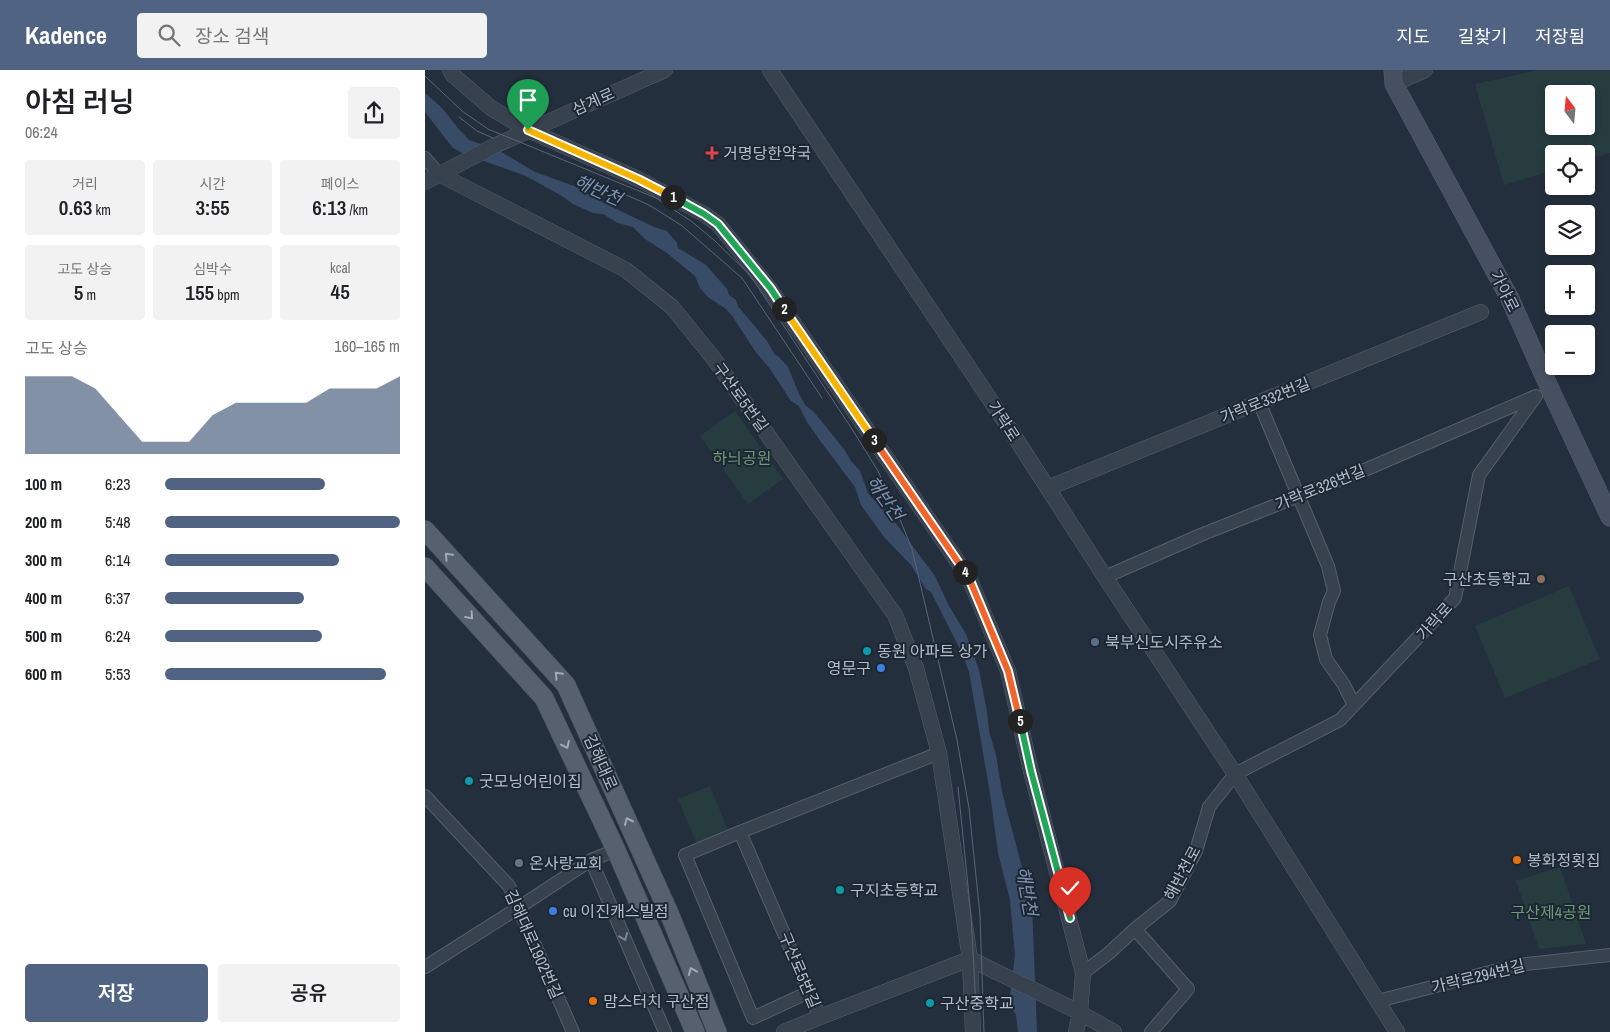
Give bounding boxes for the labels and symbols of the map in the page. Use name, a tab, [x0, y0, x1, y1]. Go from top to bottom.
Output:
pin	[507, 79, 549, 130]
street label: 삼계로	[568, 82, 618, 120]
north arrow	[1545, 85, 1595, 135]
place label: 거명당한약국	[723, 142, 811, 164]
marker: 거명당한약국	[705, 146, 719, 160]
water label: 해반천	[570, 168, 628, 213]
pin: 1	[661, 184, 685, 210]
street label: 가야로	[1485, 266, 1525, 316]
pin: 2	[771, 296, 797, 322]
street label: 구산로5번길	[708, 358, 774, 436]
street label: 가락로332번길	[1217, 372, 1313, 428]
street label: 가락로	[983, 396, 1025, 446]
pin: 3	[861, 428, 887, 452]
park label: 하늬공원	[713, 447, 771, 469]
street label: 가락로326번길	[1272, 459, 1368, 515]
water label: 해반천	[861, 470, 911, 528]
one-way arrow	[445, 552, 454, 561]
pin: 4	[953, 560, 977, 584]
place label: 구산초등학교	[1443, 568, 1531, 590]
marker: 구산초등학교	[1535, 573, 1547, 585]
street label: 가락로	[1411, 597, 1457, 645]
one-way arrow	[464, 611, 473, 620]
place label: 북부신도시주유소	[1105, 631, 1223, 653]
marker: 북부신도시주유소	[1089, 636, 1101, 648]
place label: 동원 아파트 상가	[877, 640, 988, 662]
marker: 동원 아파트 상가	[861, 645, 873, 657]
place label: 영문구	[827, 657, 871, 679]
marker: 영문구	[875, 662, 887, 674]
one-way arrow	[555, 672, 564, 681]
pin: 5	[1007, 708, 1033, 734]
street label: 김해대로	[579, 731, 623, 794]
one-way arrow	[560, 740, 570, 749]
place label: 굿모닝어린이집	[479, 770, 582, 792]
marker: 굿모닝어린이집	[463, 775, 475, 787]
one-way arrow	[624, 817, 635, 826]
street label: 해반천로	[1158, 842, 1206, 904]
place label: 봉화정횟집	[1527, 849, 1601, 871]
place label: 온사랑교회	[529, 852, 603, 874]
marker: 봉화정횟집	[1511, 854, 1523, 866]
marker: 온사랑교회	[513, 857, 525, 869]
water label: 해반천	[1010, 864, 1044, 920]
pin	[1049, 867, 1091, 918]
place label: 구지초등학교	[850, 879, 938, 901]
marker: 구지초등학교	[834, 884, 846, 896]
street label: 김해대로1902번길	[500, 886, 568, 1002]
place label: cu 이진캐스빌점	[563, 900, 669, 922]
park label: 구산제4공원	[1511, 901, 1591, 923]
marker: cu 이진캐스빌점	[547, 905, 559, 917]
street label: 구산로5번길	[774, 928, 826, 1012]
one-way arrow	[617, 932, 628, 941]
street label: 가락로294번길	[1429, 954, 1527, 998]
one-way arrow	[688, 967, 698, 975]
place label: 맘스터치 구산점	[603, 990, 710, 1012]
place label: 구산중학교	[940, 992, 1014, 1014]
marker: 맘스터치 구산점	[587, 995, 599, 1007]
marker: 구산중학교	[924, 997, 936, 1009]

